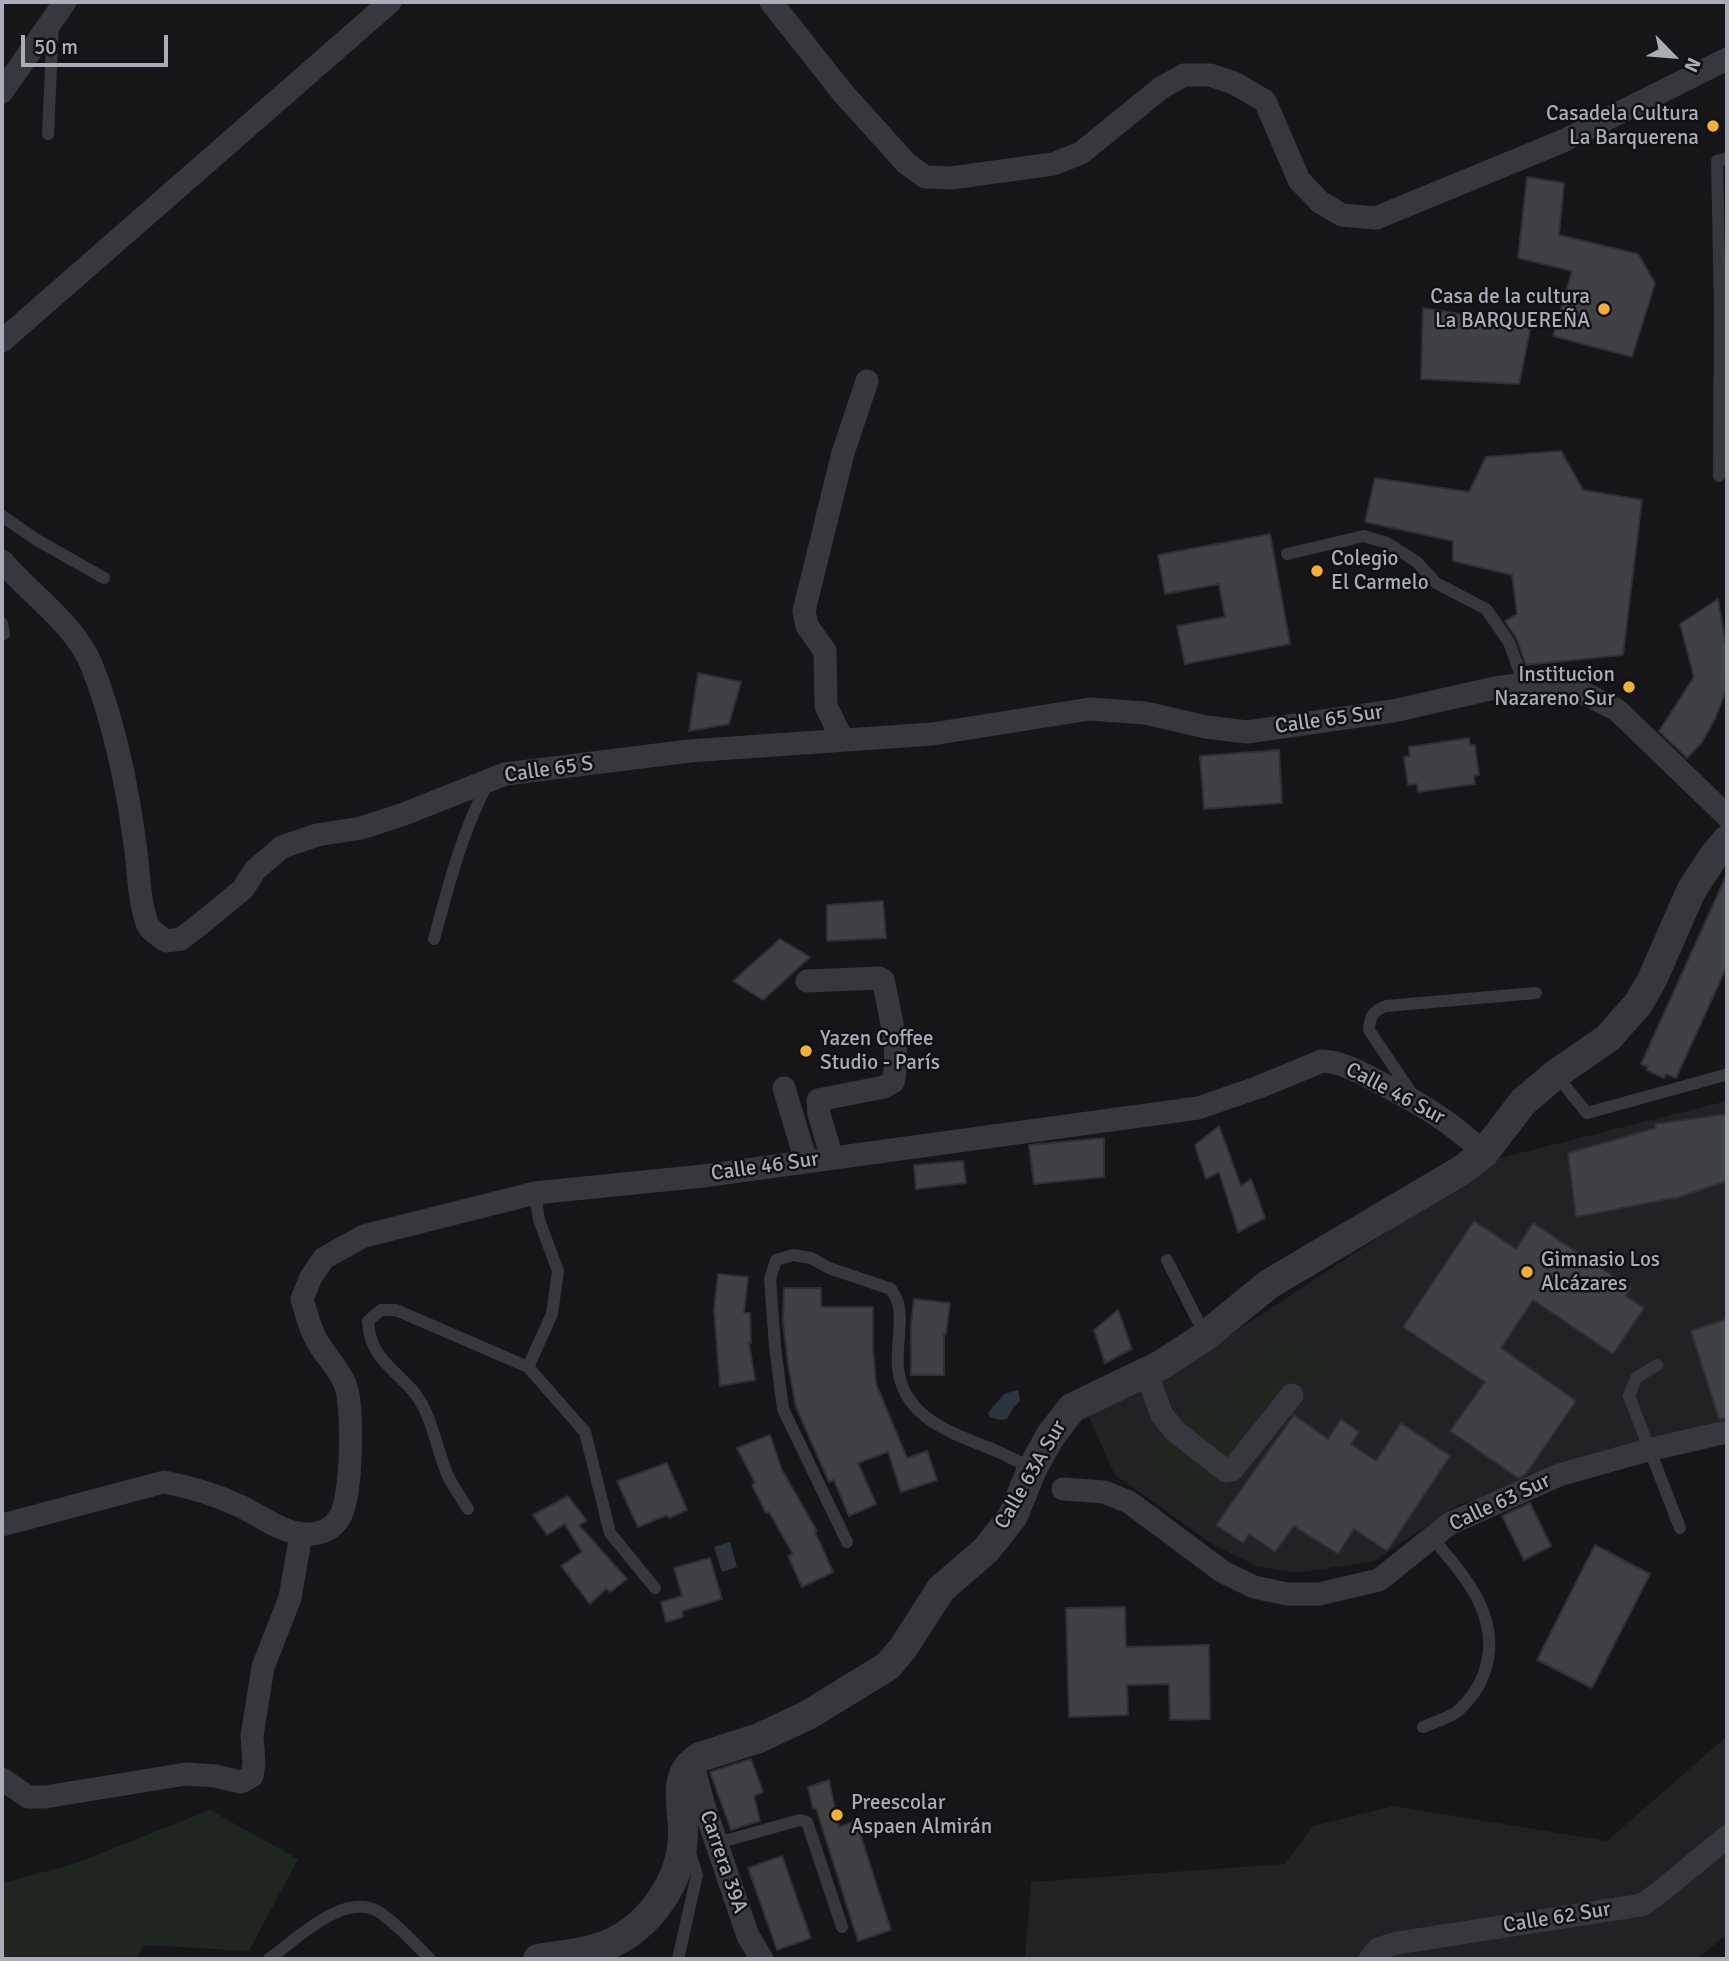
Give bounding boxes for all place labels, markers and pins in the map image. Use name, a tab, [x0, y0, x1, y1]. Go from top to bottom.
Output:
place label: Casadela Cultura La Barquerena	[1546, 101, 1699, 151]
marker: Casadela Cultura La Barquerena	[1705, 118, 1721, 134]
place label: Casa de la cultura La BARQUEREÑA	[1430, 284, 1590, 334]
marker: Casa de la cultura La BARQUEREÑA	[1596, 301, 1612, 317]
place label: Colegio El Carmelo	[1331, 546, 1429, 596]
marker: Colegio El Carmelo	[1309, 563, 1325, 579]
place label: Institucion Nazareno Sur	[1494, 662, 1615, 712]
marker: Institucion Nazareno Sur	[1621, 679, 1637, 695]
place label: Yazen Coffee Studio - París	[820, 1026, 940, 1076]
marker: Yazen Coffee Studio - París	[798, 1043, 814, 1059]
place label: Gimnasio Los Alcázares	[1541, 1247, 1660, 1297]
marker: Gimnasio Los Alcázares	[1519, 1264, 1535, 1280]
place label: Preescolar Aspaen Almirán	[851, 1790, 992, 1840]
marker: Preescolar Aspaen Almirán	[829, 1807, 845, 1823]

